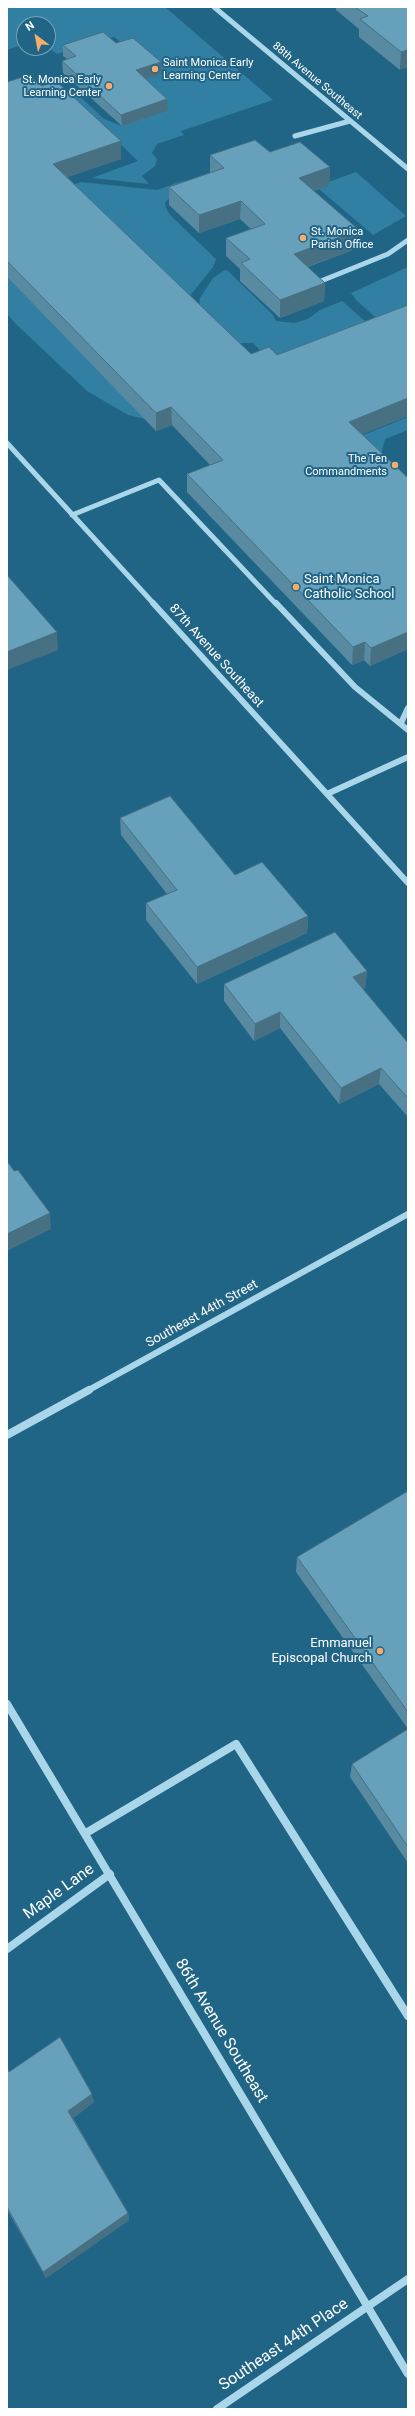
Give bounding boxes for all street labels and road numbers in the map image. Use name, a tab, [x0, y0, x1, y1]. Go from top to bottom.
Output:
street label: 88th Avenue Southeast	[269, 40, 365, 122]
street label: 87th Avenue Southeast	[165, 601, 267, 711]
street label: Southeast 44th Street	[143, 1277, 261, 1351]
street label: Maple Lane	[20, 1860, 98, 1924]
street label: 86th Avenue Southeast	[170, 1956, 272, 2106]
street label: Southeast 44th Place	[216, 2295, 352, 2395]

